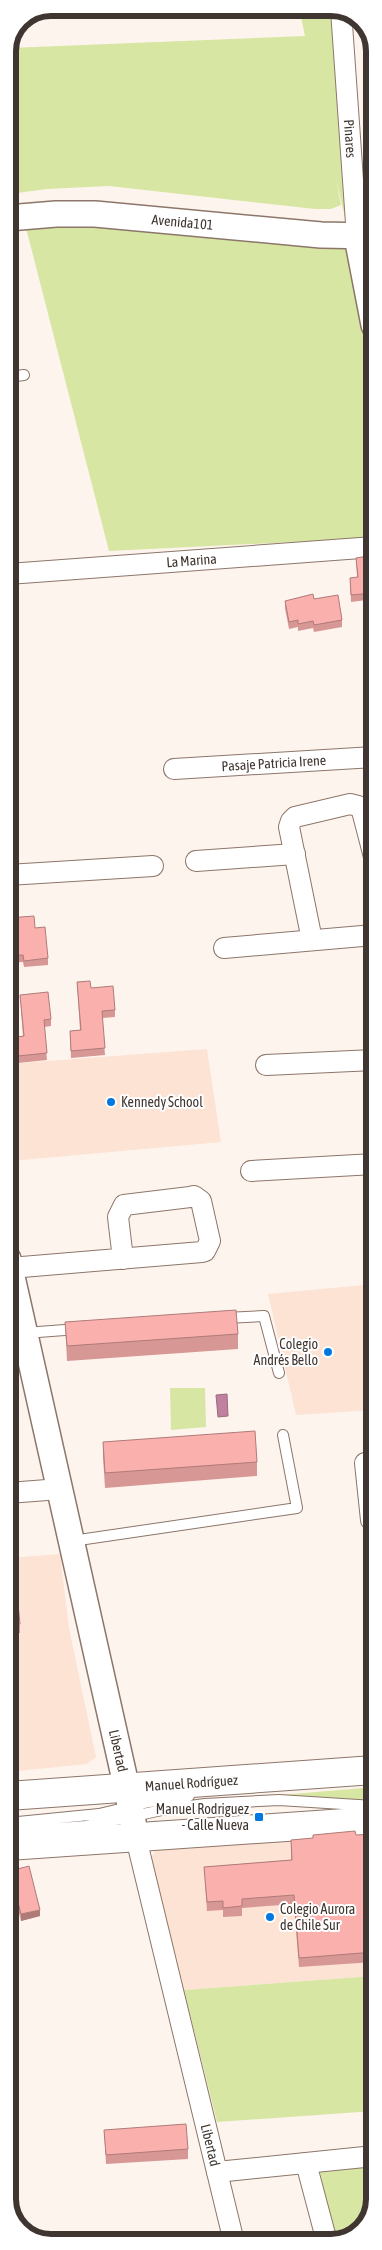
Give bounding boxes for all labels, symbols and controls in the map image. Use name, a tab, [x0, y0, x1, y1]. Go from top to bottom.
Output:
street label: Pinares	[341, 119, 359, 159]
street label: Avenida101	[151, 211, 214, 233]
street label: La Marina	[166, 551, 217, 570]
street label: Pasaje Patricia Irene	[221, 752, 327, 774]
place label: Kennedy School	[121, 1094, 203, 1110]
marker: Kennedy School	[105, 1096, 117, 1108]
place label: Colegio Andrés Bello	[254, 1336, 318, 1368]
marker: Colegio Andrés Bello	[322, 1346, 334, 1358]
street label: Libertad	[106, 1728, 131, 1773]
street label: Manuel Rodríguez	[144, 1772, 239, 1794]
place label: Manuel Rodriguez - Calle Nueva	[156, 1801, 249, 1833]
marker: Manuel Rodriguez - Calle Nueva	[253, 1811, 265, 1823]
place label: Colegio Aurora de Chile Sur	[280, 1901, 355, 1933]
marker: Colegio Aurora de Chile Sur	[264, 1911, 276, 1923]
street label: Libertad	[198, 2122, 223, 2168]

